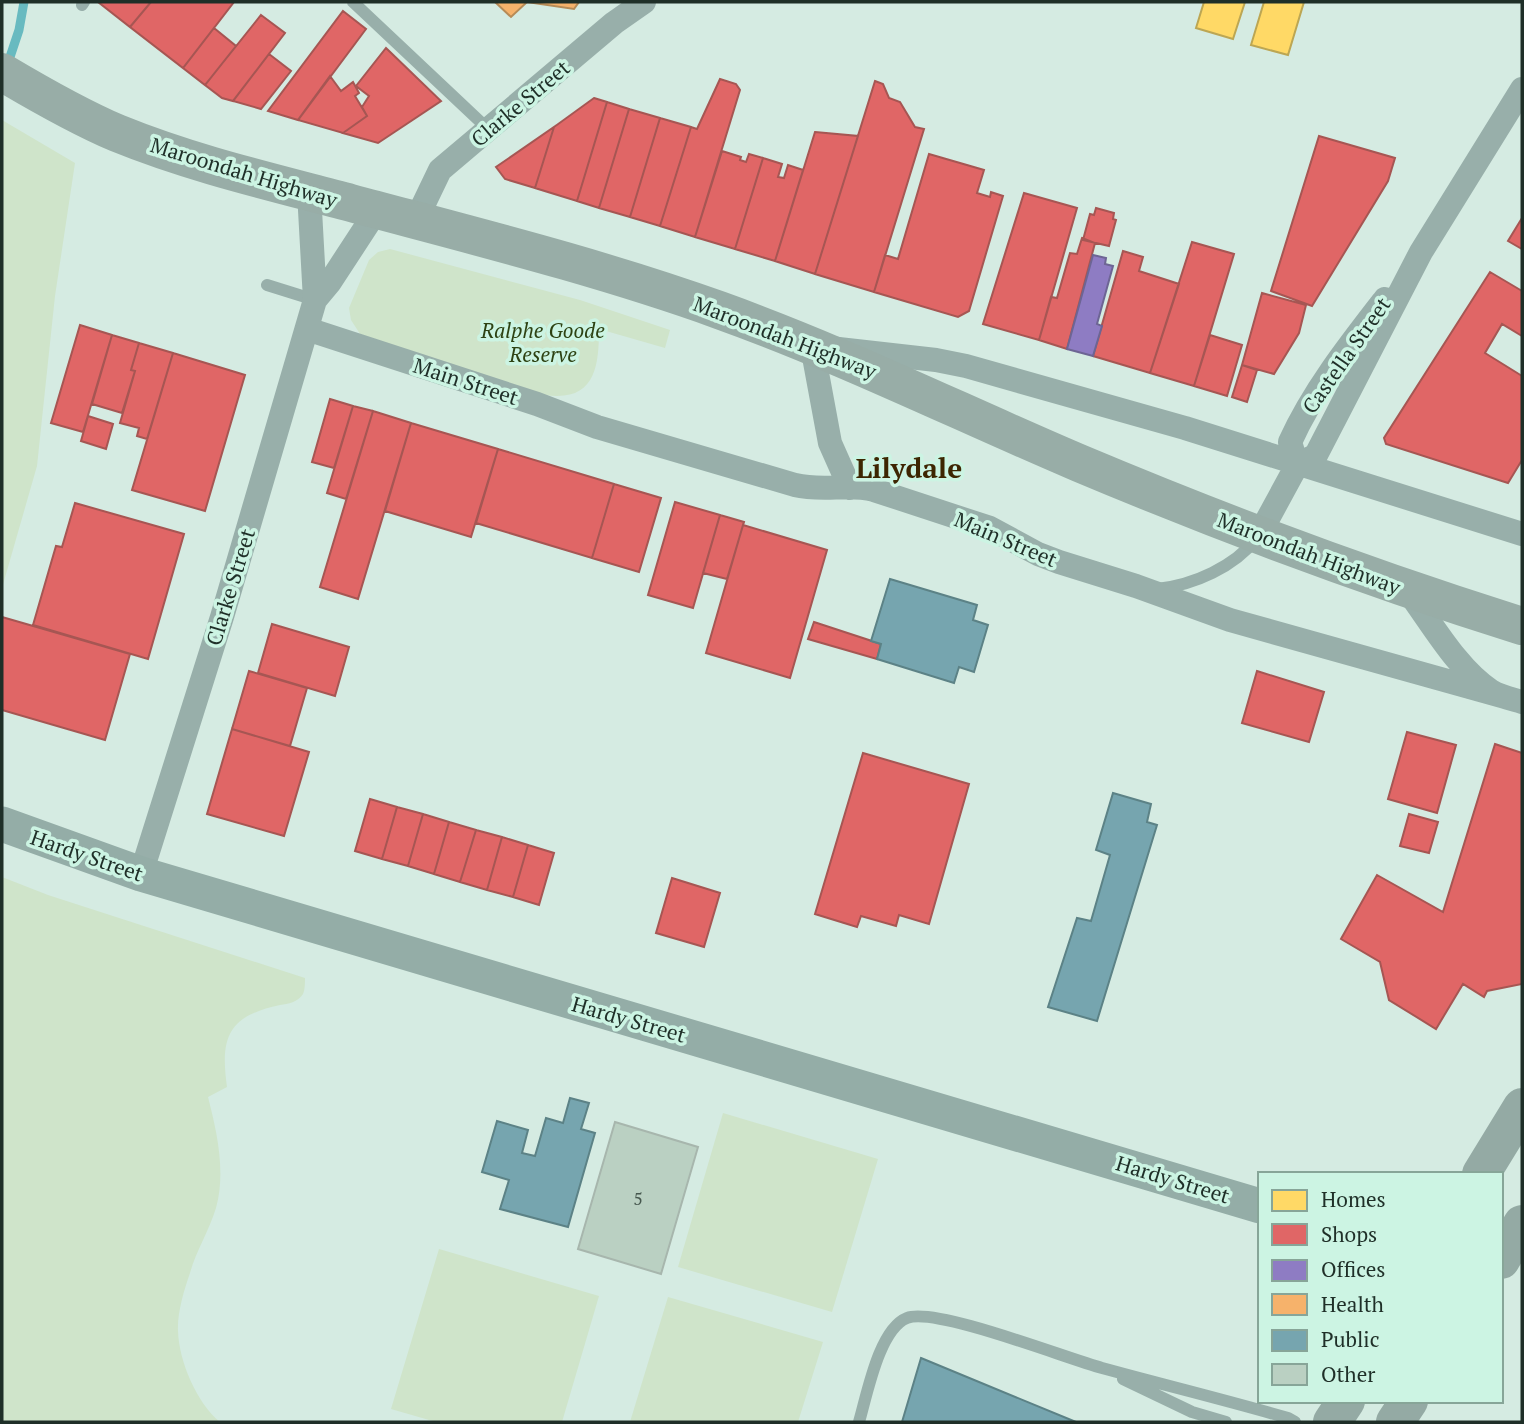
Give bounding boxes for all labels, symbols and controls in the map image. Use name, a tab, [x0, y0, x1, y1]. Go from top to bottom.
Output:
street label: Clarke Street	[465, 53, 575, 153]
street label: Maroondah Highway	[147, 130, 341, 214]
street label: Maroondah Highway	[690, 289, 881, 385]
street label: Castella Street	[1296, 291, 1397, 419]
park label: Ralphe Goode Reserve	[480, 316, 605, 368]
street label: Main Street	[410, 351, 522, 411]
district label: Lilydale	[856, 449, 962, 486]
street label: Main Street	[950, 505, 1062, 573]
street label: Maroondah Highway	[1214, 505, 1405, 601]
street label: Clarke Street	[199, 525, 261, 649]
street label: Hardy Street	[27, 823, 147, 887]
street label: Hardy Street	[569, 989, 689, 1049]
street label: Hardy Street	[1113, 1148, 1233, 1210]
legend	[1258, 1172, 1503, 1403]
text: Homes	[1321, 1185, 1386, 1213]
house number: 5	[633, 1186, 643, 1210]
text: Shops	[1321, 1220, 1377, 1248]
text: Offices	[1321, 1255, 1385, 1283]
text: Health	[1321, 1290, 1384, 1318]
text: Public	[1321, 1325, 1379, 1353]
text: Other	[1321, 1360, 1375, 1388]

